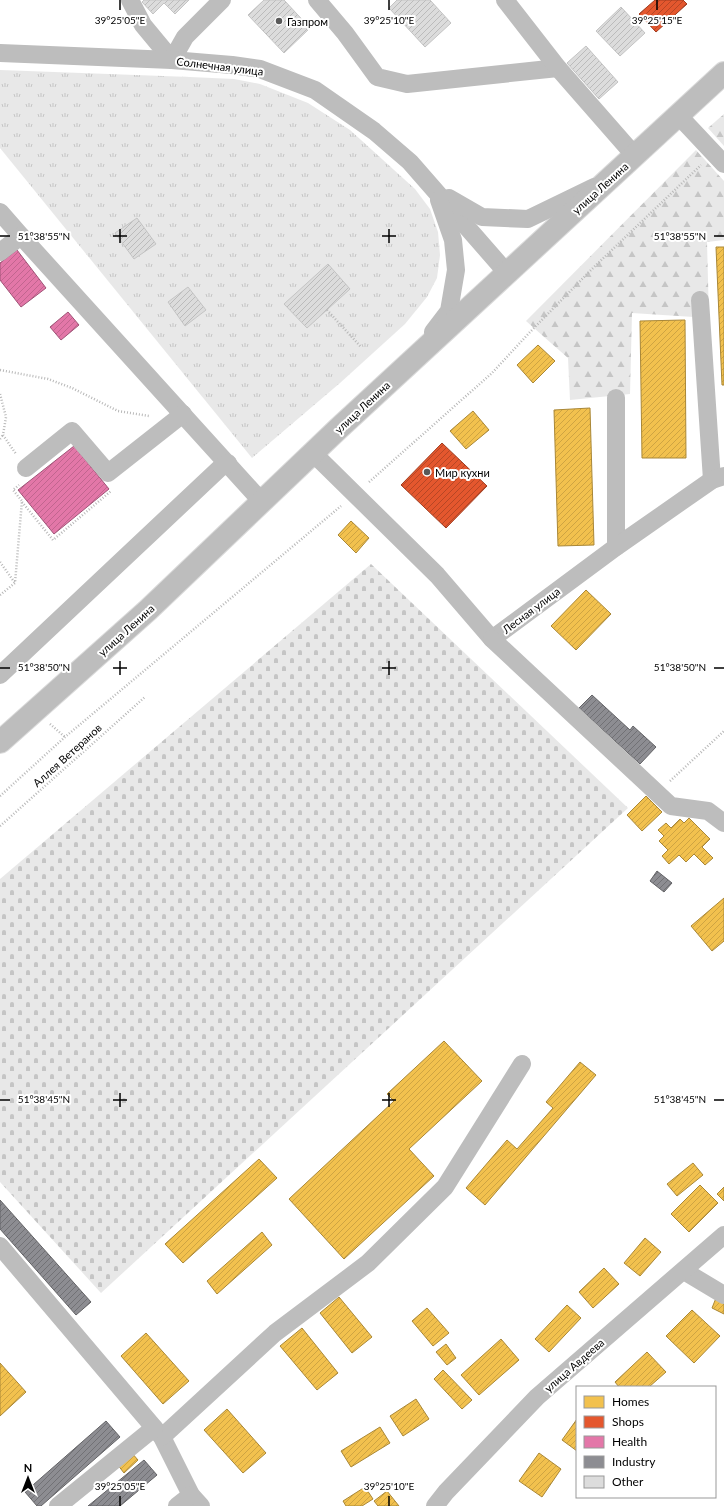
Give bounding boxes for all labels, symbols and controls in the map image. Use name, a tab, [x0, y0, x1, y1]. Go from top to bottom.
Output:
text: 39°25'05"E	[95, 14, 145, 26]
text: 39°25'10"E	[364, 14, 414, 26]
text: 39°25'15"E	[632, 14, 682, 26]
place label: Газпром	[287, 15, 328, 28]
marker: Газпром	[274, 16, 284, 26]
street label: Солнечная улица	[176, 54, 264, 78]
street label: улица Ленина	[569, 160, 631, 216]
text: 51°38'55"N	[18, 230, 70, 242]
text: 51°38'55"N	[654, 230, 706, 242]
street label: улица Ленина	[332, 378, 392, 436]
place label: Мир кухни	[435, 466, 490, 479]
marker: Мир кухни	[422, 467, 432, 477]
street label: Лесная улица	[499, 584, 562, 637]
street label: улица Ленина	[95, 602, 157, 658]
text: 51°38'50"N	[18, 661, 70, 673]
text: 51°38'50"N	[654, 661, 706, 673]
street label: Аллея Ветеранов	[30, 721, 104, 789]
text: 51°38'45"N	[18, 1093, 70, 1105]
text: 51°38'45"N	[654, 1093, 706, 1105]
street label: улица Авдеева	[541, 1336, 607, 1394]
legend	[576, 1386, 716, 1498]
text: Homes	[612, 1394, 649, 1409]
text: Shops	[612, 1414, 644, 1429]
text: Health	[612, 1434, 647, 1449]
text: Industry	[612, 1454, 656, 1469]
north arrow	[8, 1458, 48, 1498]
text: N	[24, 1461, 32, 1474]
text: Other	[612, 1474, 644, 1489]
text: 39°25'05"E	[95, 1480, 145, 1492]
text: 39°25'10"E	[364, 1480, 414, 1492]

